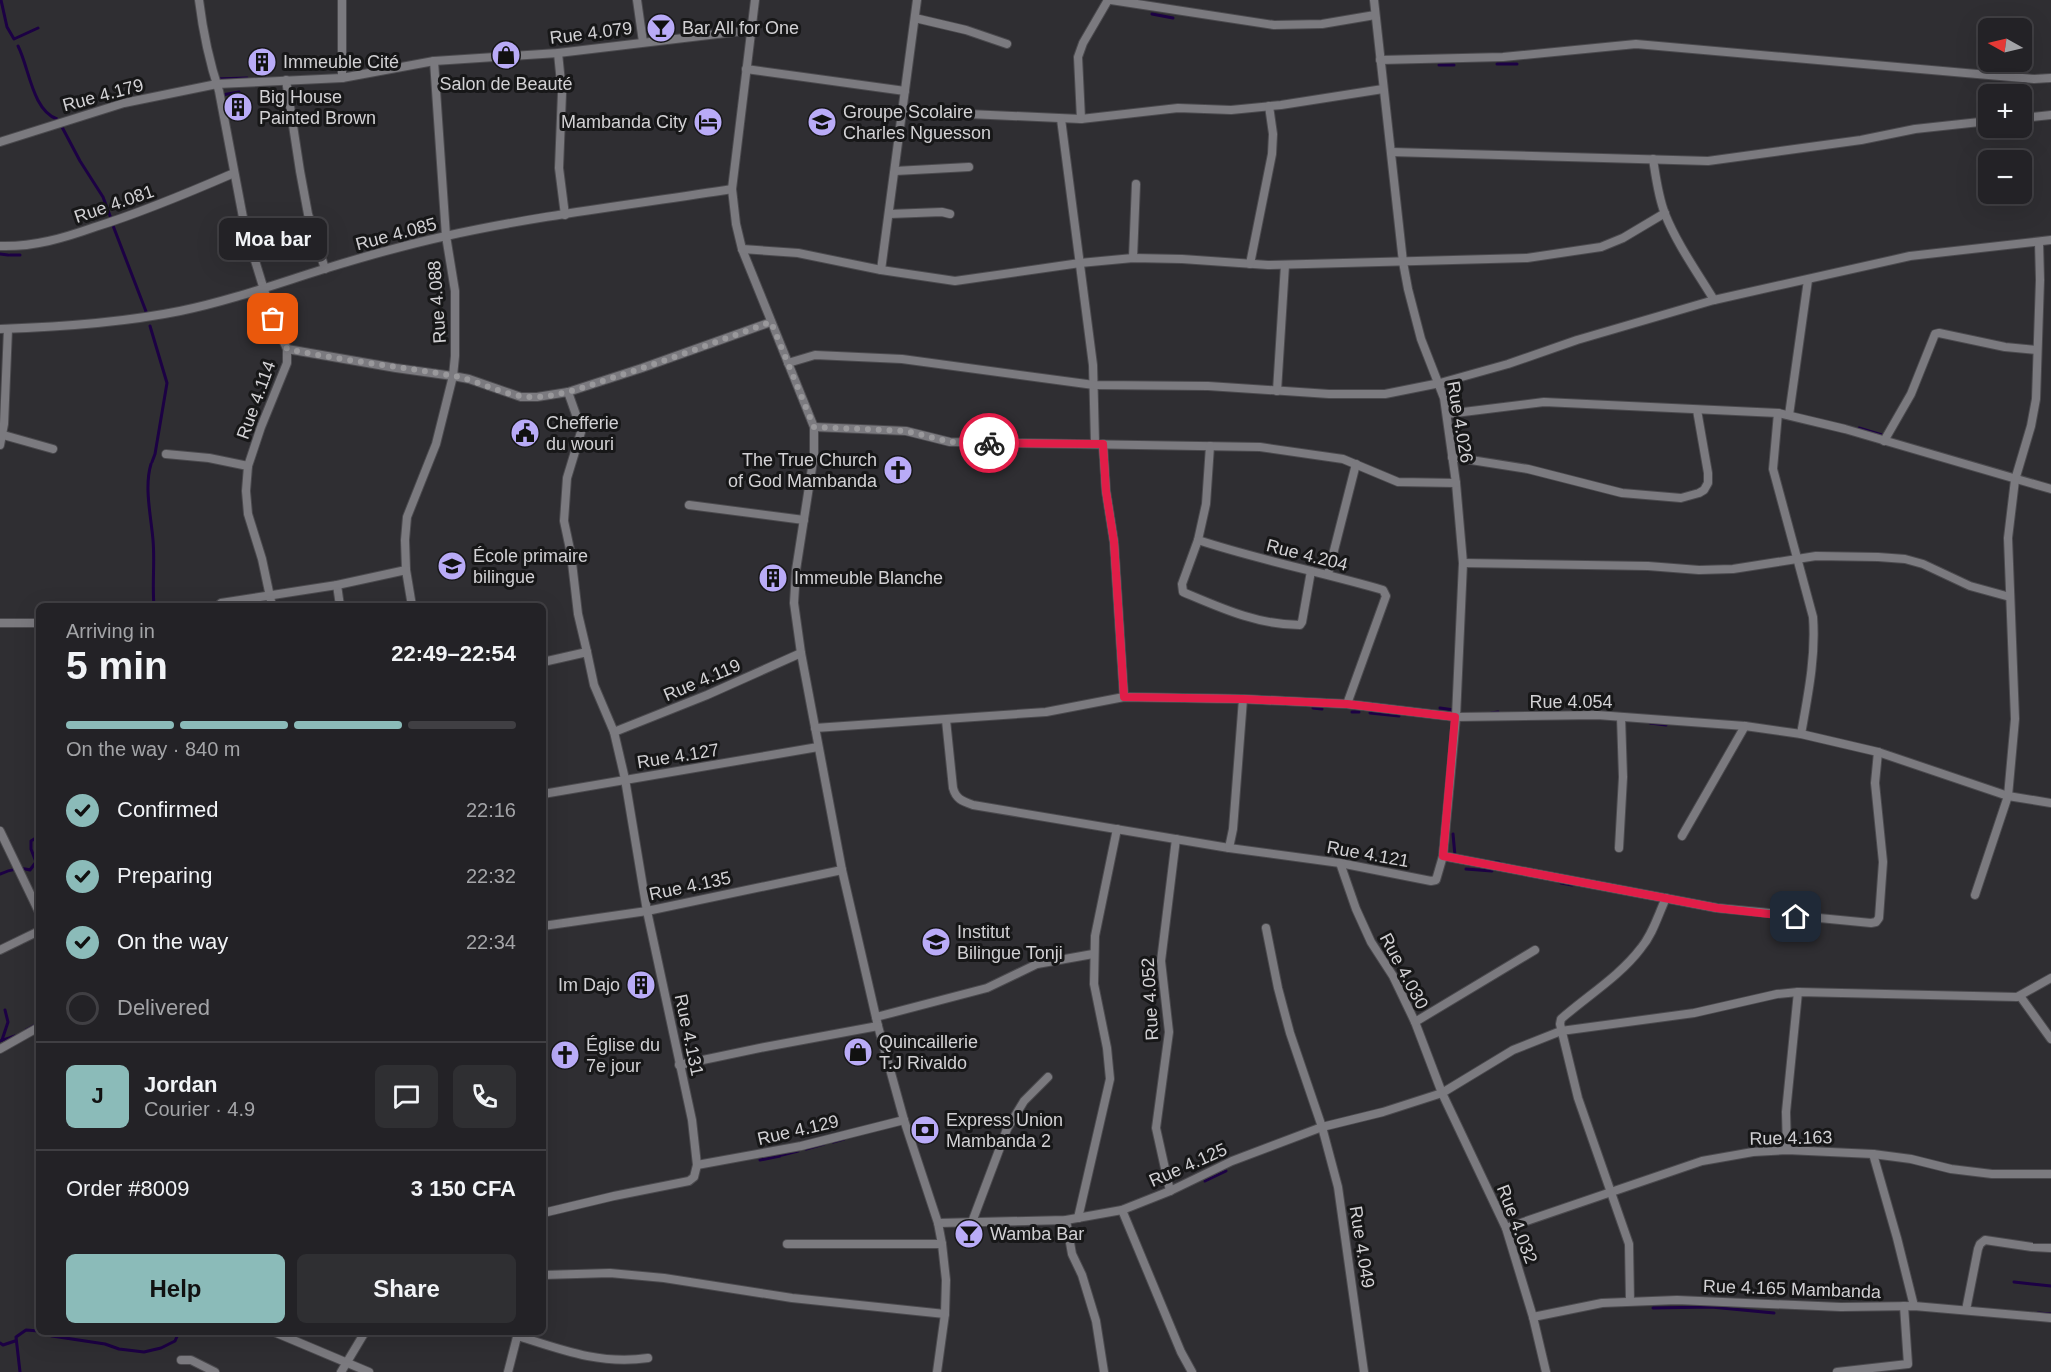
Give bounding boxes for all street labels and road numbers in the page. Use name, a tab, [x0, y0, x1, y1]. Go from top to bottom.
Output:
street label: Rue 4.079	[549, 18, 633, 48]
street label: Rue 4.179	[60, 75, 146, 115]
street label: Rue 4.081	[71, 181, 157, 227]
street label: Rue 4.085	[353, 214, 439, 254]
street label: Rue 4.088	[424, 260, 450, 344]
street label: Rue 4.114	[233, 358, 279, 442]
street label: Rue 4.026	[1443, 379, 1477, 465]
street label: Rue 4.204	[1264, 535, 1350, 575]
street label: Rue 4.119	[660, 655, 744, 705]
street label: Rue 4.054	[1529, 692, 1613, 712]
street label: Rue 4.127	[635, 740, 721, 772]
street label: Rue 4.121	[1325, 837, 1411, 871]
street label: Rue 4.135	[647, 868, 733, 904]
street label: Rue 4.030	[1376, 930, 1432, 1012]
street label: Rue 4.052	[1138, 957, 1162, 1041]
street label: Rue 4.131	[671, 992, 707, 1078]
street label: Rue 4.129	[755, 1111, 841, 1149]
street label: Rue 4.163	[1749, 1127, 1833, 1149]
street label: Rue 4.125	[1146, 1139, 1230, 1191]
street label: Rue 4.032	[1493, 1182, 1541, 1266]
street label: Rue 4.049	[1346, 1204, 1378, 1290]
street label: Rue 4.165 Mambanda	[1703, 1276, 1882, 1302]

